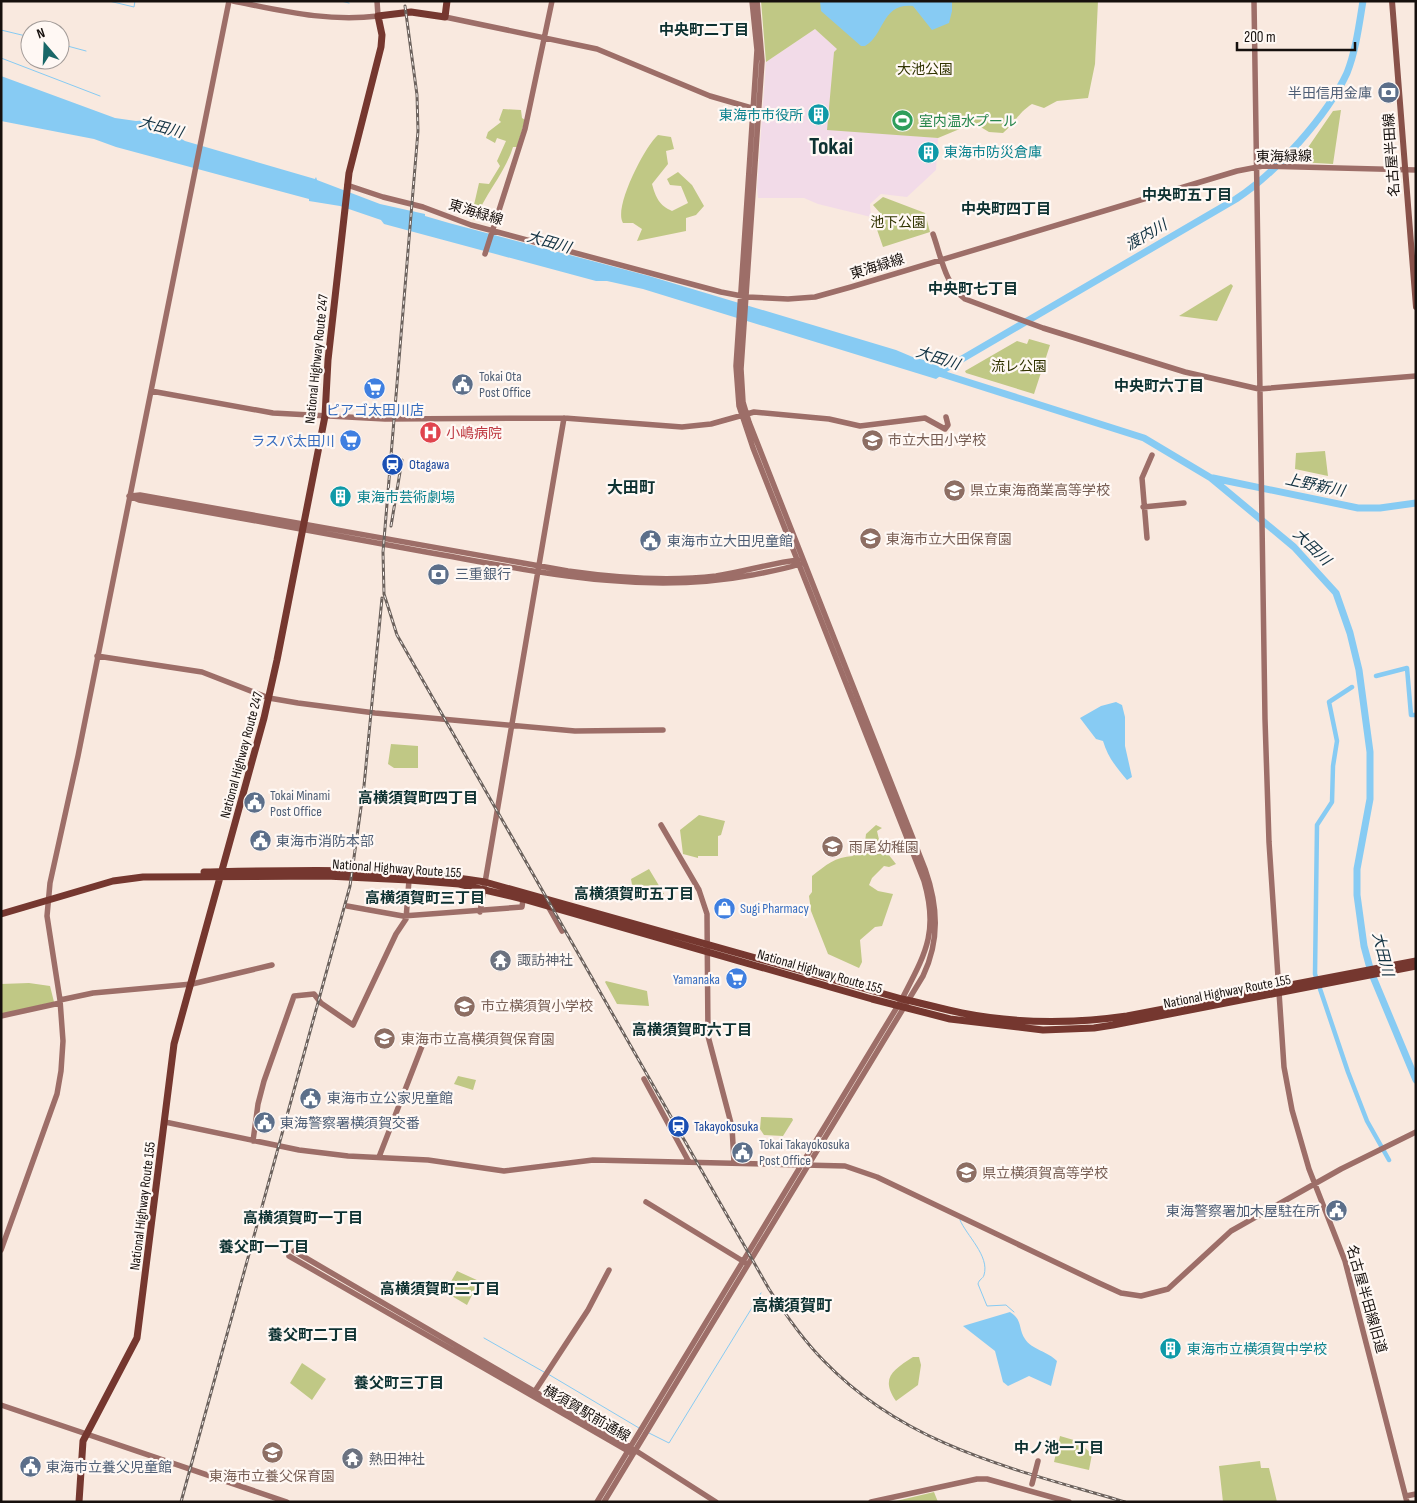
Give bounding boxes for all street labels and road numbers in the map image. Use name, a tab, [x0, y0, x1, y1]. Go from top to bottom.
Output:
street label: 名古屋半田線	[1380, 112, 1403, 197]
street label: 東海緑線	[1256, 148, 1312, 165]
street label: 東海緑線	[447, 196, 505, 229]
street label: 東海緑線	[848, 250, 906, 283]
street label: National Highway Route 247	[301, 293, 332, 425]
street label: National Highway Route 247	[216, 690, 267, 820]
street label: National Highway Route 155	[332, 856, 462, 882]
street label: National Highway Route 155	[755, 945, 885, 998]
street label: National Highway Route 155	[1162, 971, 1293, 1012]
street label: National Highway Route 155	[126, 1140, 159, 1271]
street label: 名古屋半田線旧道	[1343, 1243, 1390, 1355]
street label: 横須賀駅前通線	[540, 1382, 633, 1445]

